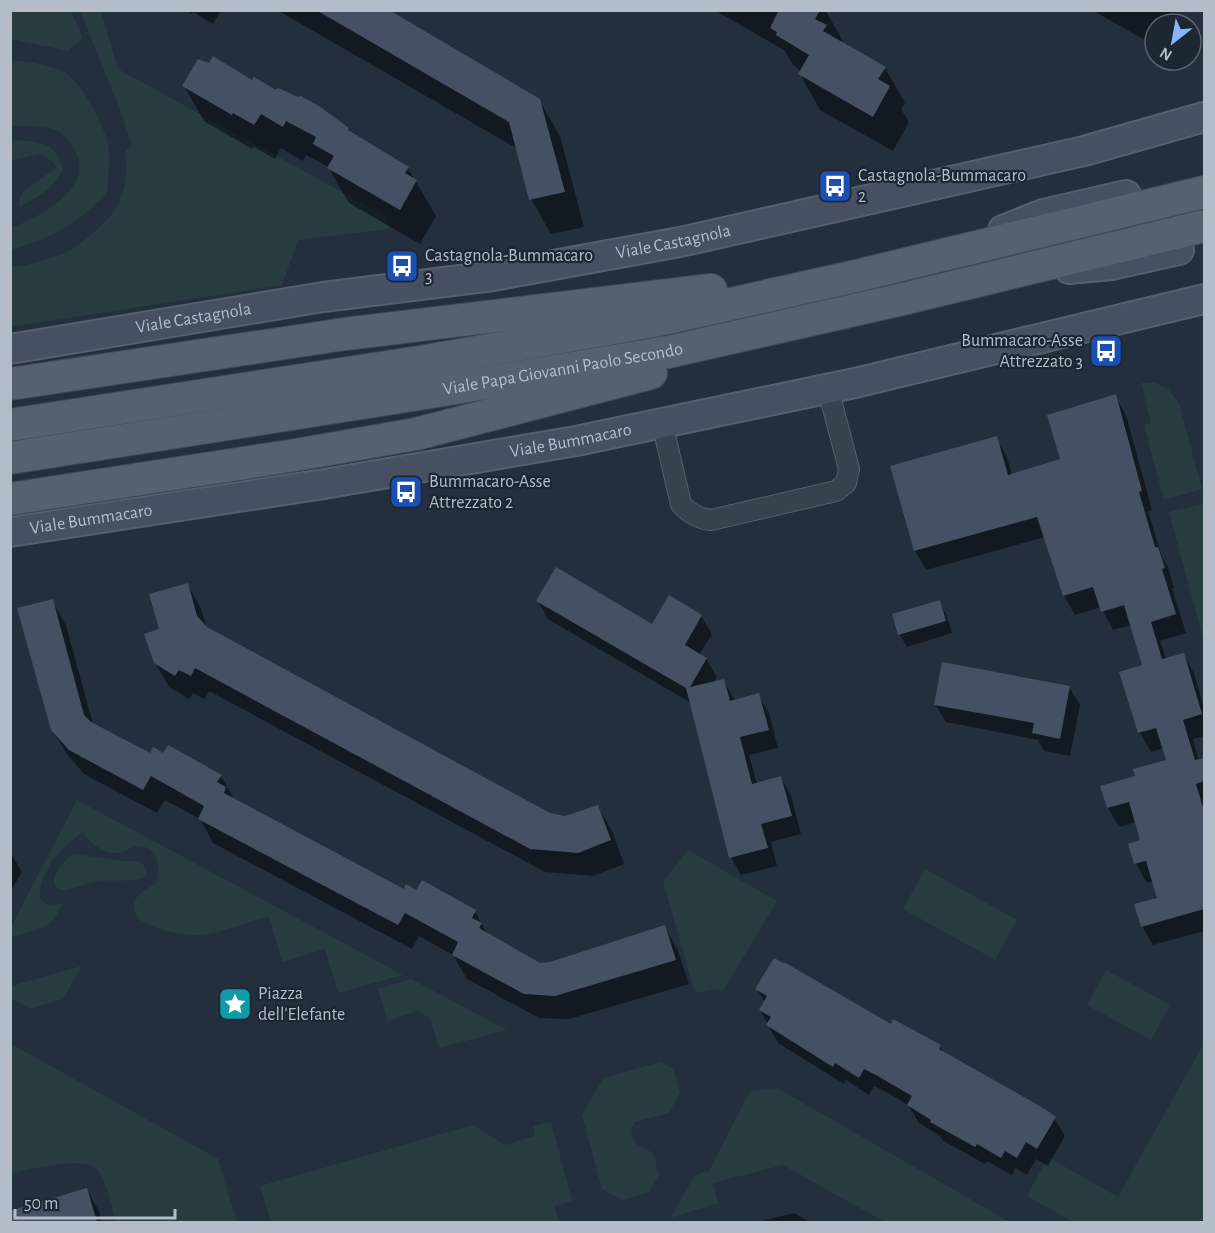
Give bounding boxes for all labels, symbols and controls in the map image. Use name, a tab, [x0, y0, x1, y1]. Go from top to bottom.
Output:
north arrow	[1143, 12, 1203, 72]
text: N	[1157, 44, 1175, 64]
place label: Castagnola-Bummacaro 2	[858, 167, 1026, 206]
bus stop icon: Castagnola-Bummacaro 2	[817, 168, 853, 204]
street label: Viale Castagnola	[614, 222, 732, 262]
place label: Castagnola-Bummacaro 3	[425, 247, 593, 286]
bus stop icon: Castagnola-Bummacaro 3	[384, 248, 420, 284]
street label: Viale Castagnola	[134, 300, 253, 337]
place label: Bummacaro-Asse Attrezzato 3	[961, 332, 1083, 371]
bus stop icon: Bummacaro-Asse Attrezzato 3	[1088, 333, 1124, 369]
street label: Viale Papa Giovanni Paolo Secondo	[442, 340, 685, 399]
street label: Viale Bummacaro	[508, 421, 633, 461]
place label: Bummacaro-Asse Attrezzato 2	[429, 473, 551, 512]
bus stop icon: Bummacaro-Asse Attrezzato 2	[388, 474, 424, 510]
street label: Viale Bummacaro	[29, 501, 154, 538]
place label: Piazza dell'Elefante	[258, 985, 345, 1024]
place icon: Piazza dell'Elefante	[217, 986, 253, 1022]
scale bar	[15, 1182, 176, 1220]
text: 50 m	[24, 1195, 58, 1213]

